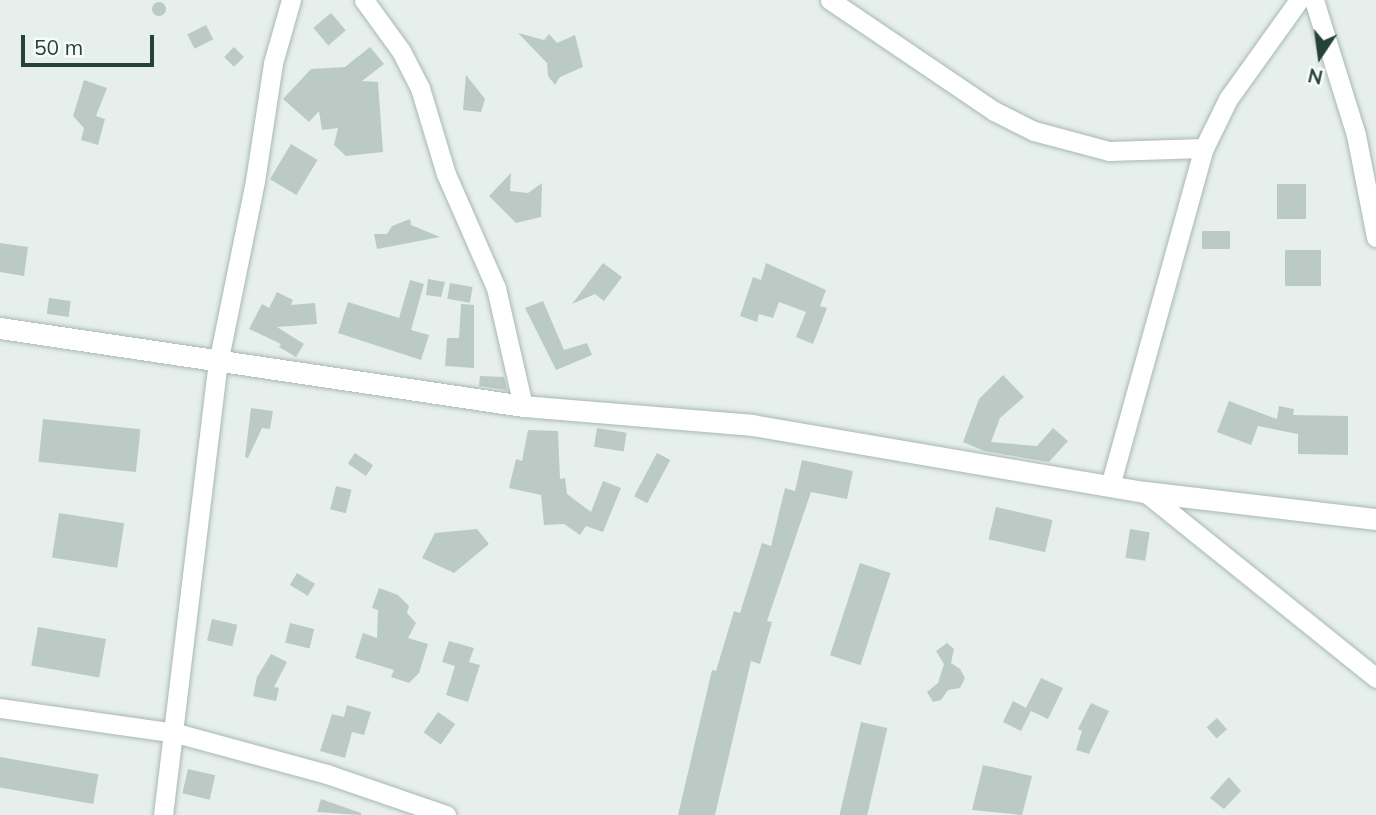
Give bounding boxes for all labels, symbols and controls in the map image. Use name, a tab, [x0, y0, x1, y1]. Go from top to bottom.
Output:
scale bar	[24, 21, 158, 65]
north arrow	[1285, 21, 1355, 91]
text: 50 m	[34, 34, 83, 60]
text: N	[1306, 63, 1325, 90]

